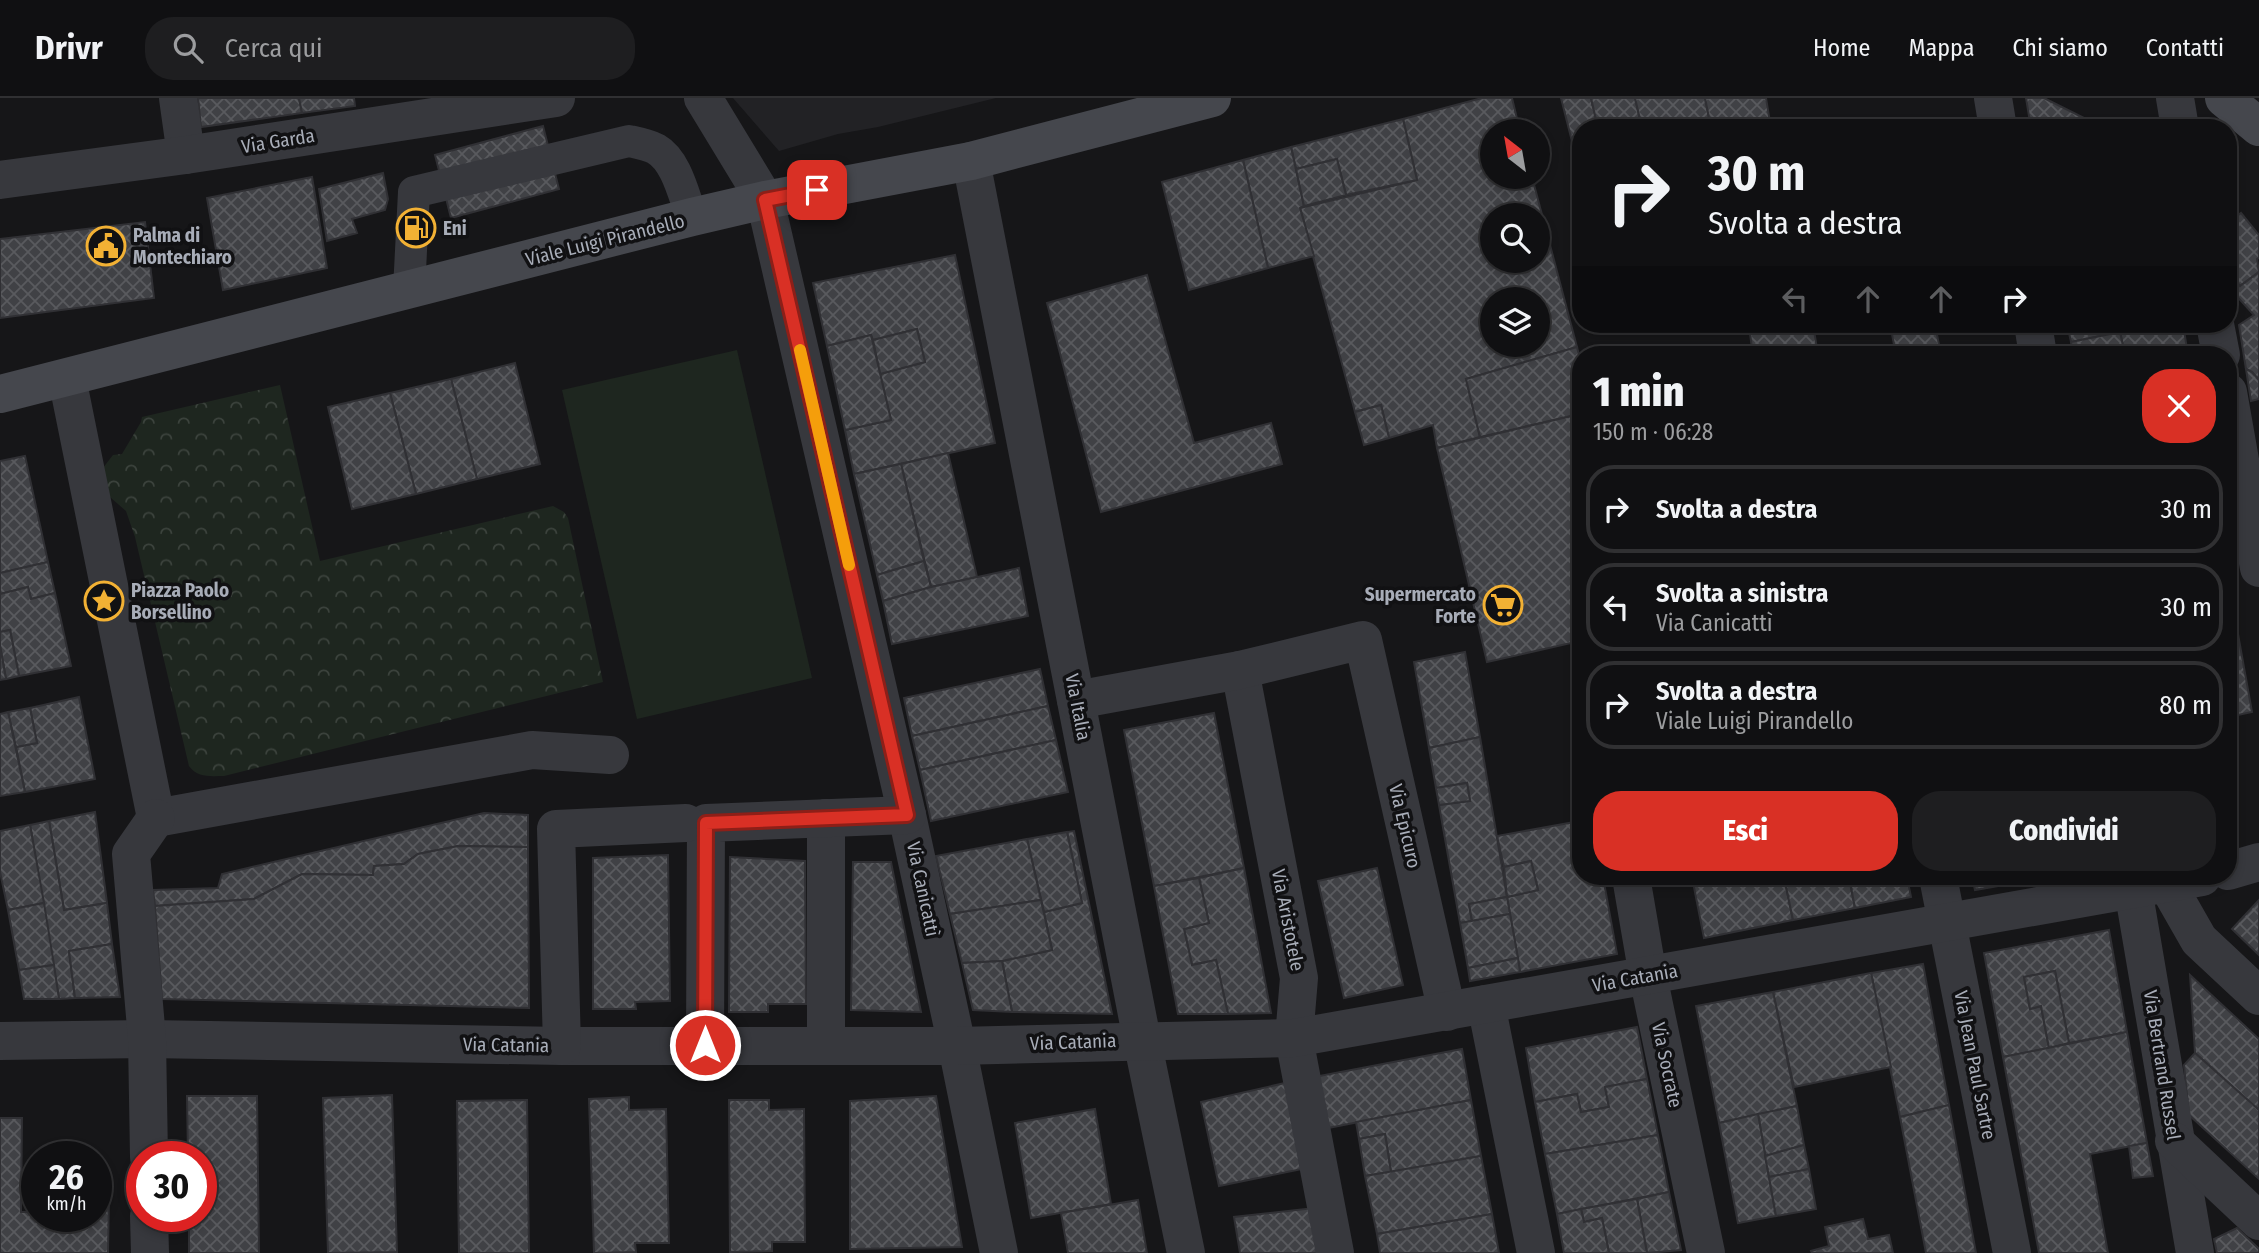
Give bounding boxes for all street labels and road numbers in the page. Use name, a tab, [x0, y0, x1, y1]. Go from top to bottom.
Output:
street label: Via Garda	[240, 124, 316, 158]
street label: Viale Luigi Pirandello	[523, 209, 687, 271]
street label: Via Italia	[1060, 672, 1096, 742]
street label: Via Epicuro	[1384, 782, 1426, 870]
street label: Via Canicattì	[902, 840, 944, 939]
street label: Via Aristotele	[1267, 867, 1309, 973]
street label: Via Catania	[1590, 959, 1680, 997]
street label: Via Bertrand Russel	[2139, 988, 2185, 1142]
street label: Via Jean Paul Sartre	[1949, 989, 2001, 1141]
street label: Via Socrate	[1647, 1020, 1687, 1110]
street label: Via Catania	[1029, 1029, 1117, 1055]
street label: Via Catania	[463, 1033, 549, 1057]

